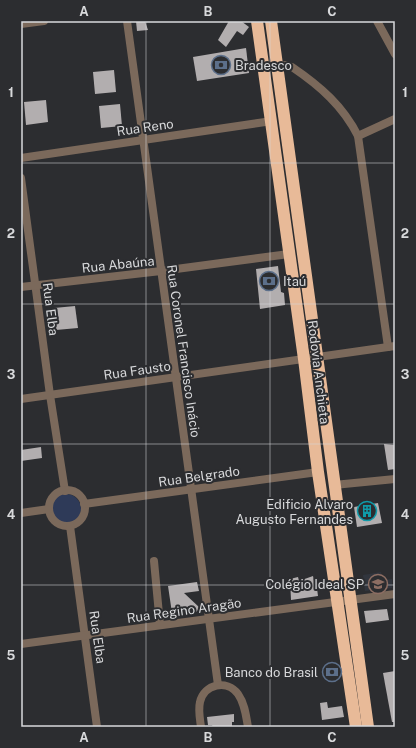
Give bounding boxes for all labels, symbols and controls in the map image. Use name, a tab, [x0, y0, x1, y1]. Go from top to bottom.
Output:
text: A	[79, 4, 89, 19]
text: B	[204, 4, 213, 19]
text: C	[327, 4, 337, 19]
bank icon: Bradesco	[210, 54, 232, 76]
place label: Bradesco	[235, 58, 292, 73]
text: 1	[8, 85, 14, 100]
text: 1	[402, 85, 408, 100]
street label: Rua Reno	[116, 116, 175, 139]
text: 2	[7, 226, 15, 241]
text: 2	[401, 226, 409, 241]
street label: Rua Abaúna	[81, 253, 155, 276]
street label: Rua Coronel Francisco Inácio	[164, 264, 203, 439]
bank icon: Itaú	[258, 270, 280, 292]
place label: Itaú	[283, 274, 306, 289]
street label: Rua Elba	[40, 282, 61, 336]
street label: Rodovia Anchieta	[305, 319, 332, 425]
street label: Rua Fausto	[103, 358, 172, 383]
text: 3	[7, 367, 16, 382]
text: 3	[401, 367, 410, 382]
street label: Rua Belgrado	[157, 463, 241, 490]
place label: Edificio Alvaro Augusto Fernandes	[235, 497, 353, 527]
building icon: Edificio Alvaro Augusto Fernandes	[356, 500, 378, 522]
text: 4	[7, 507, 16, 522]
text: 4	[401, 507, 410, 522]
school or university icon: Colégio Ideal SP	[367, 573, 389, 595]
place label: Colégio Ideal SP	[265, 577, 364, 592]
street label: Rua Regino Aragão	[126, 595, 242, 626]
street label: Rua Elba	[86, 610, 109, 664]
text: 5	[7, 648, 16, 663]
text: 5	[401, 648, 410, 663]
bank icon: Banco do Brasil	[321, 661, 343, 683]
place label: Banco do Brasil	[225, 665, 318, 680]
text: A	[79, 730, 89, 745]
text: B	[204, 730, 213, 745]
text: C	[327, 730, 337, 745]

